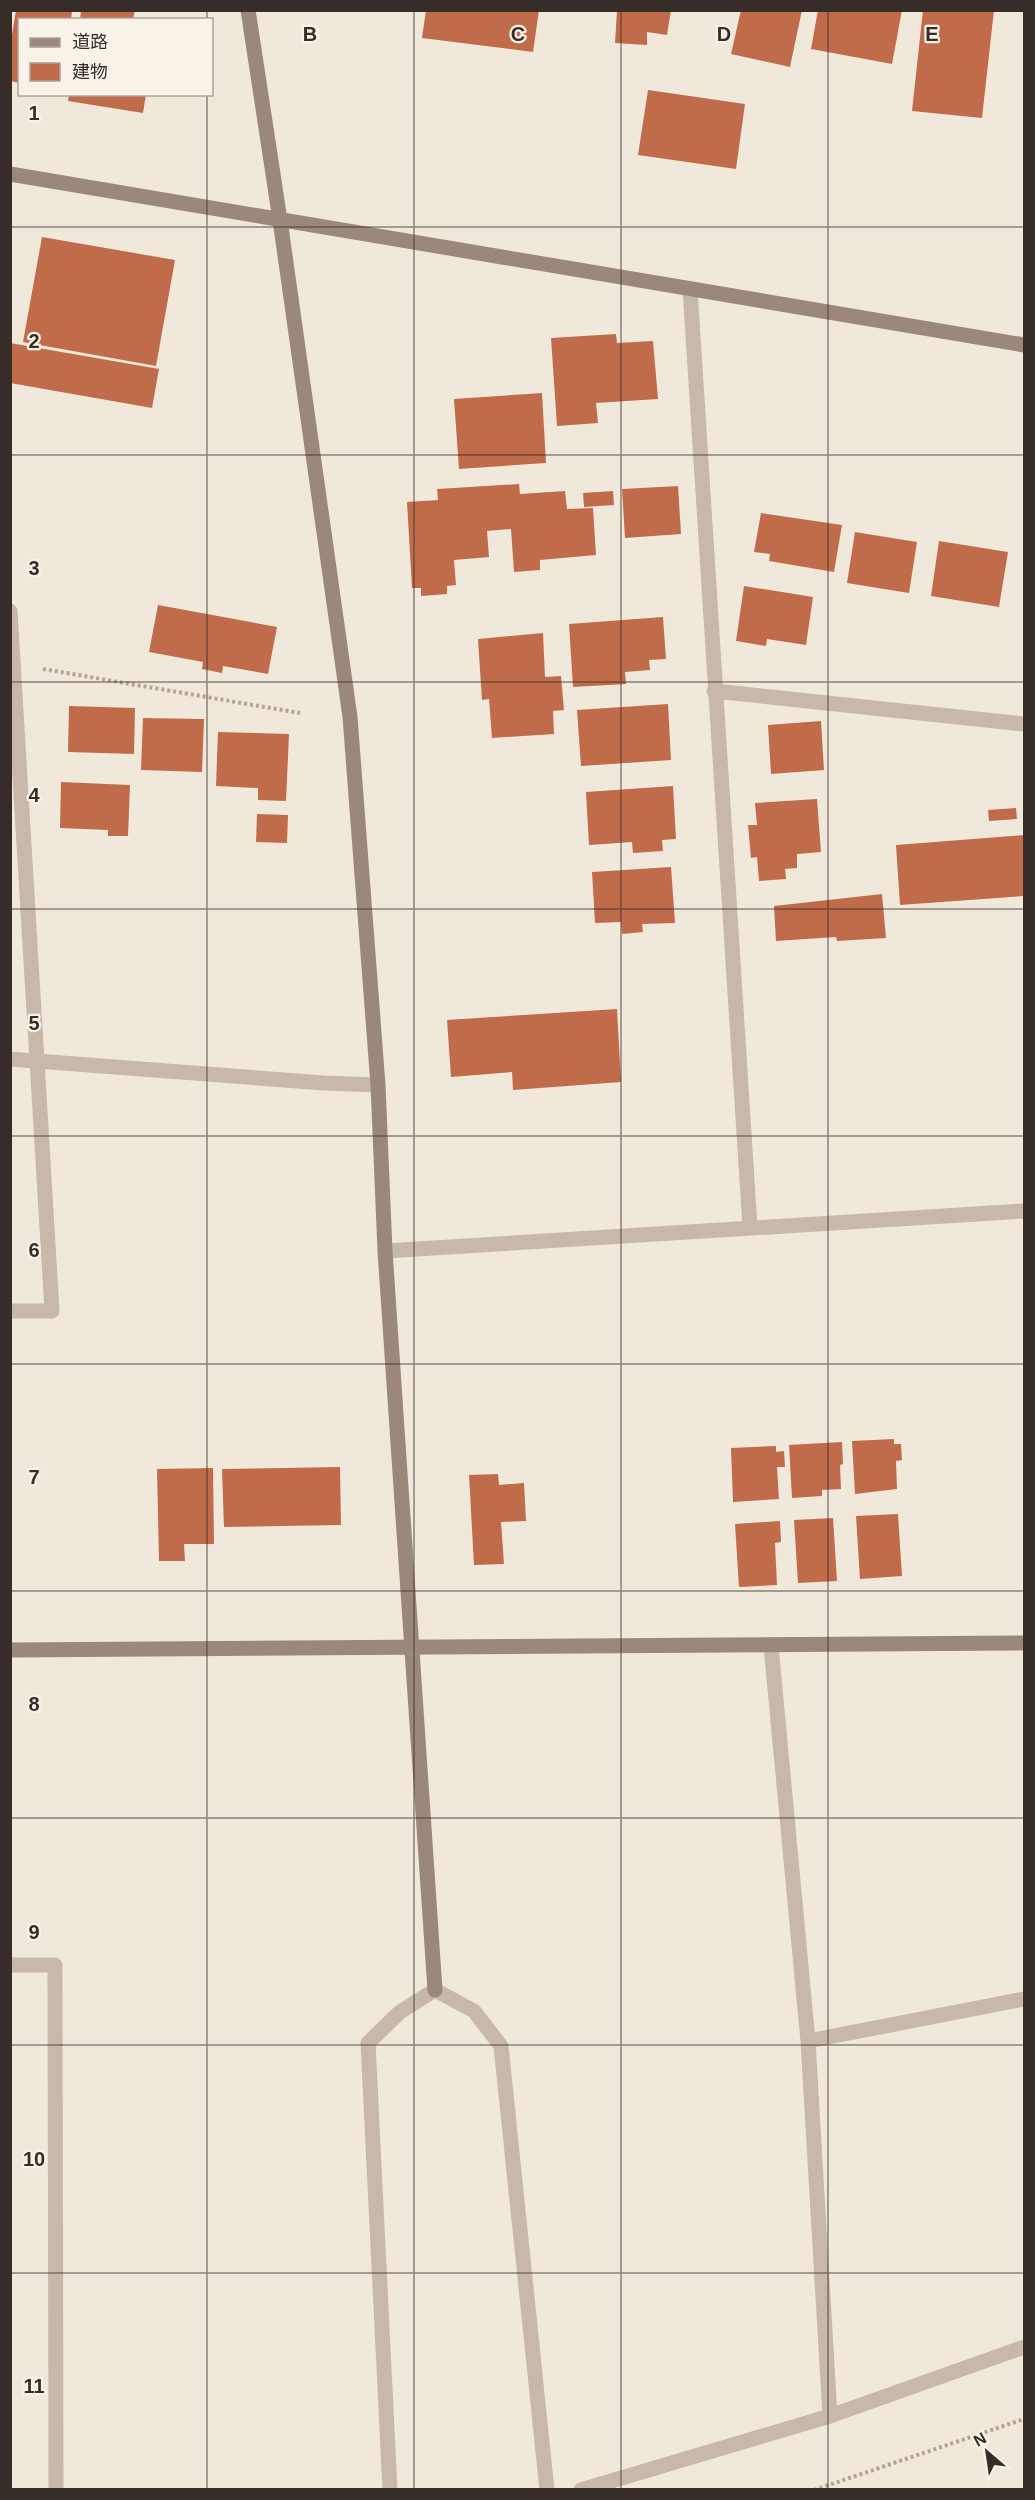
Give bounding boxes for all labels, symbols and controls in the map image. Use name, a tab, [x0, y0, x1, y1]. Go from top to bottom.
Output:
legend	[18, 18, 213, 96]
text: B	[303, 23, 317, 45]
text: C	[511, 23, 525, 45]
text: D	[717, 23, 731, 45]
text: E	[925, 23, 939, 45]
text: 道路	[72, 32, 108, 52]
text: 建物	[72, 62, 108, 82]
text: 1	[28, 102, 40, 124]
text: 2	[28, 330, 40, 352]
text: 3	[28, 557, 40, 579]
text: 4	[28, 784, 40, 806]
text: 5	[28, 1012, 40, 1034]
text: 6	[28, 1239, 40, 1261]
text: 7	[28, 1466, 40, 1488]
text: 8	[28, 1693, 40, 1715]
text: 9	[28, 1921, 40, 1943]
text: 10	[23, 2148, 45, 2170]
text: 11	[23, 2375, 45, 2397]
north arrow	[957, 2422, 1017, 2482]
text: N	[971, 2429, 989, 2450]

